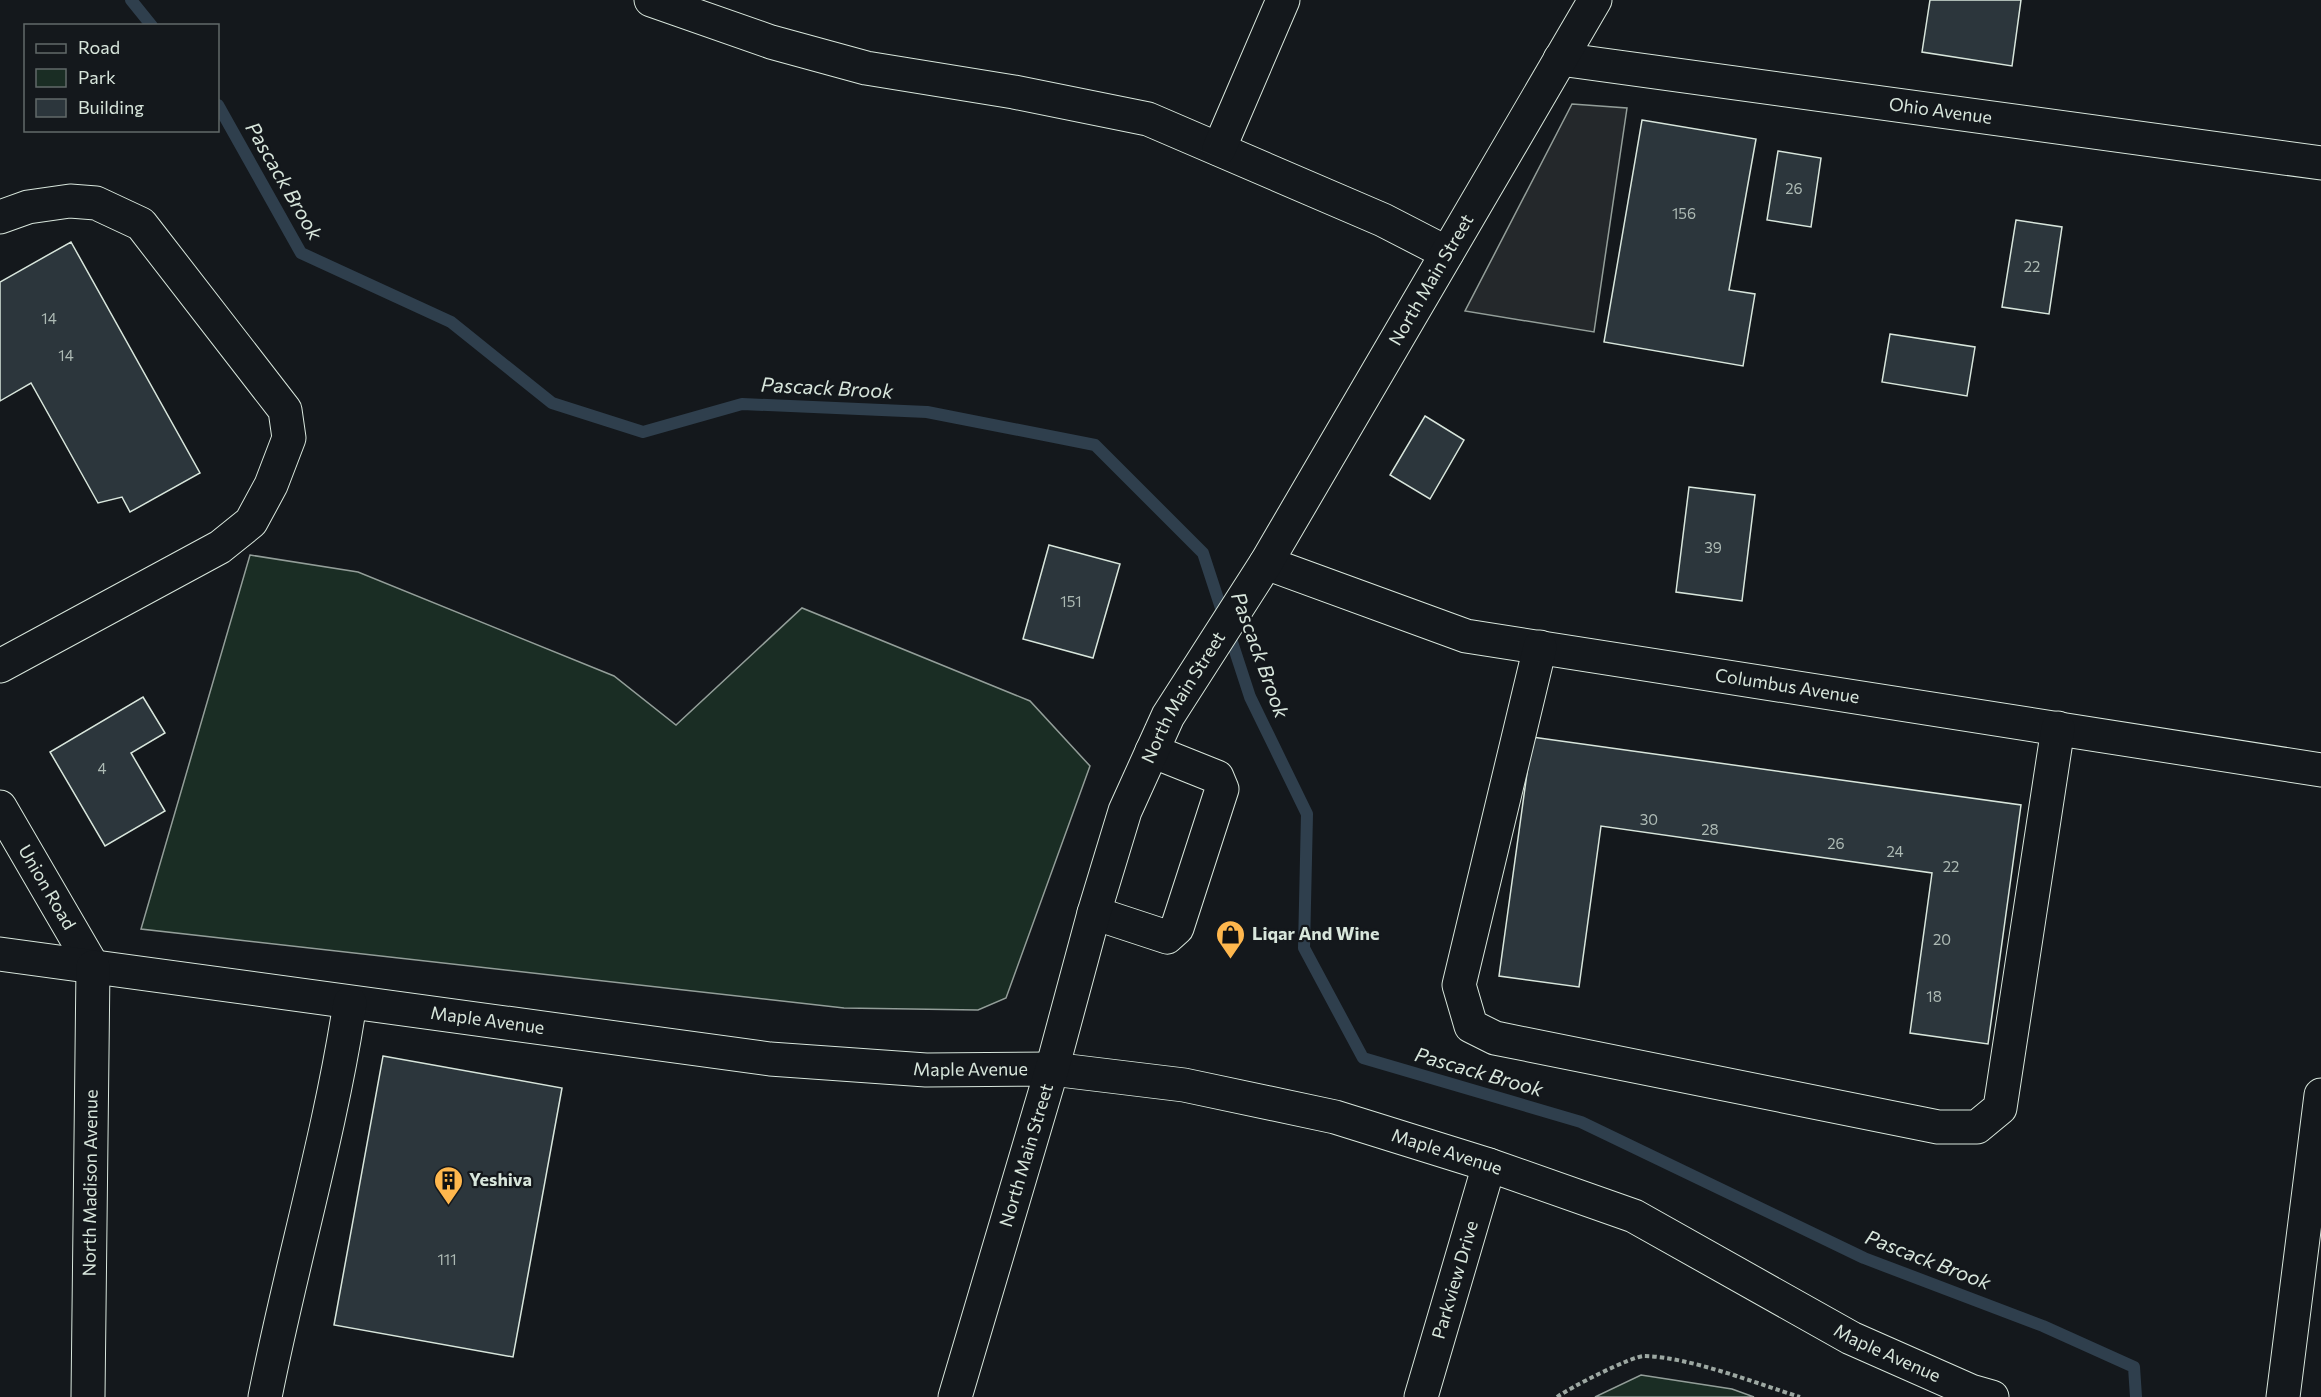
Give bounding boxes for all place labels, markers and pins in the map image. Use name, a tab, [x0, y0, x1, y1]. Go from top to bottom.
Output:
shop icon: Liqar And Wine	[1215, 918, 1247, 960]
place label: Liqar And Wine	[1252, 922, 1379, 944]
building icon: Yeshiva	[432, 1164, 464, 1206]
place label: Yeshiva	[469, 1168, 532, 1190]

